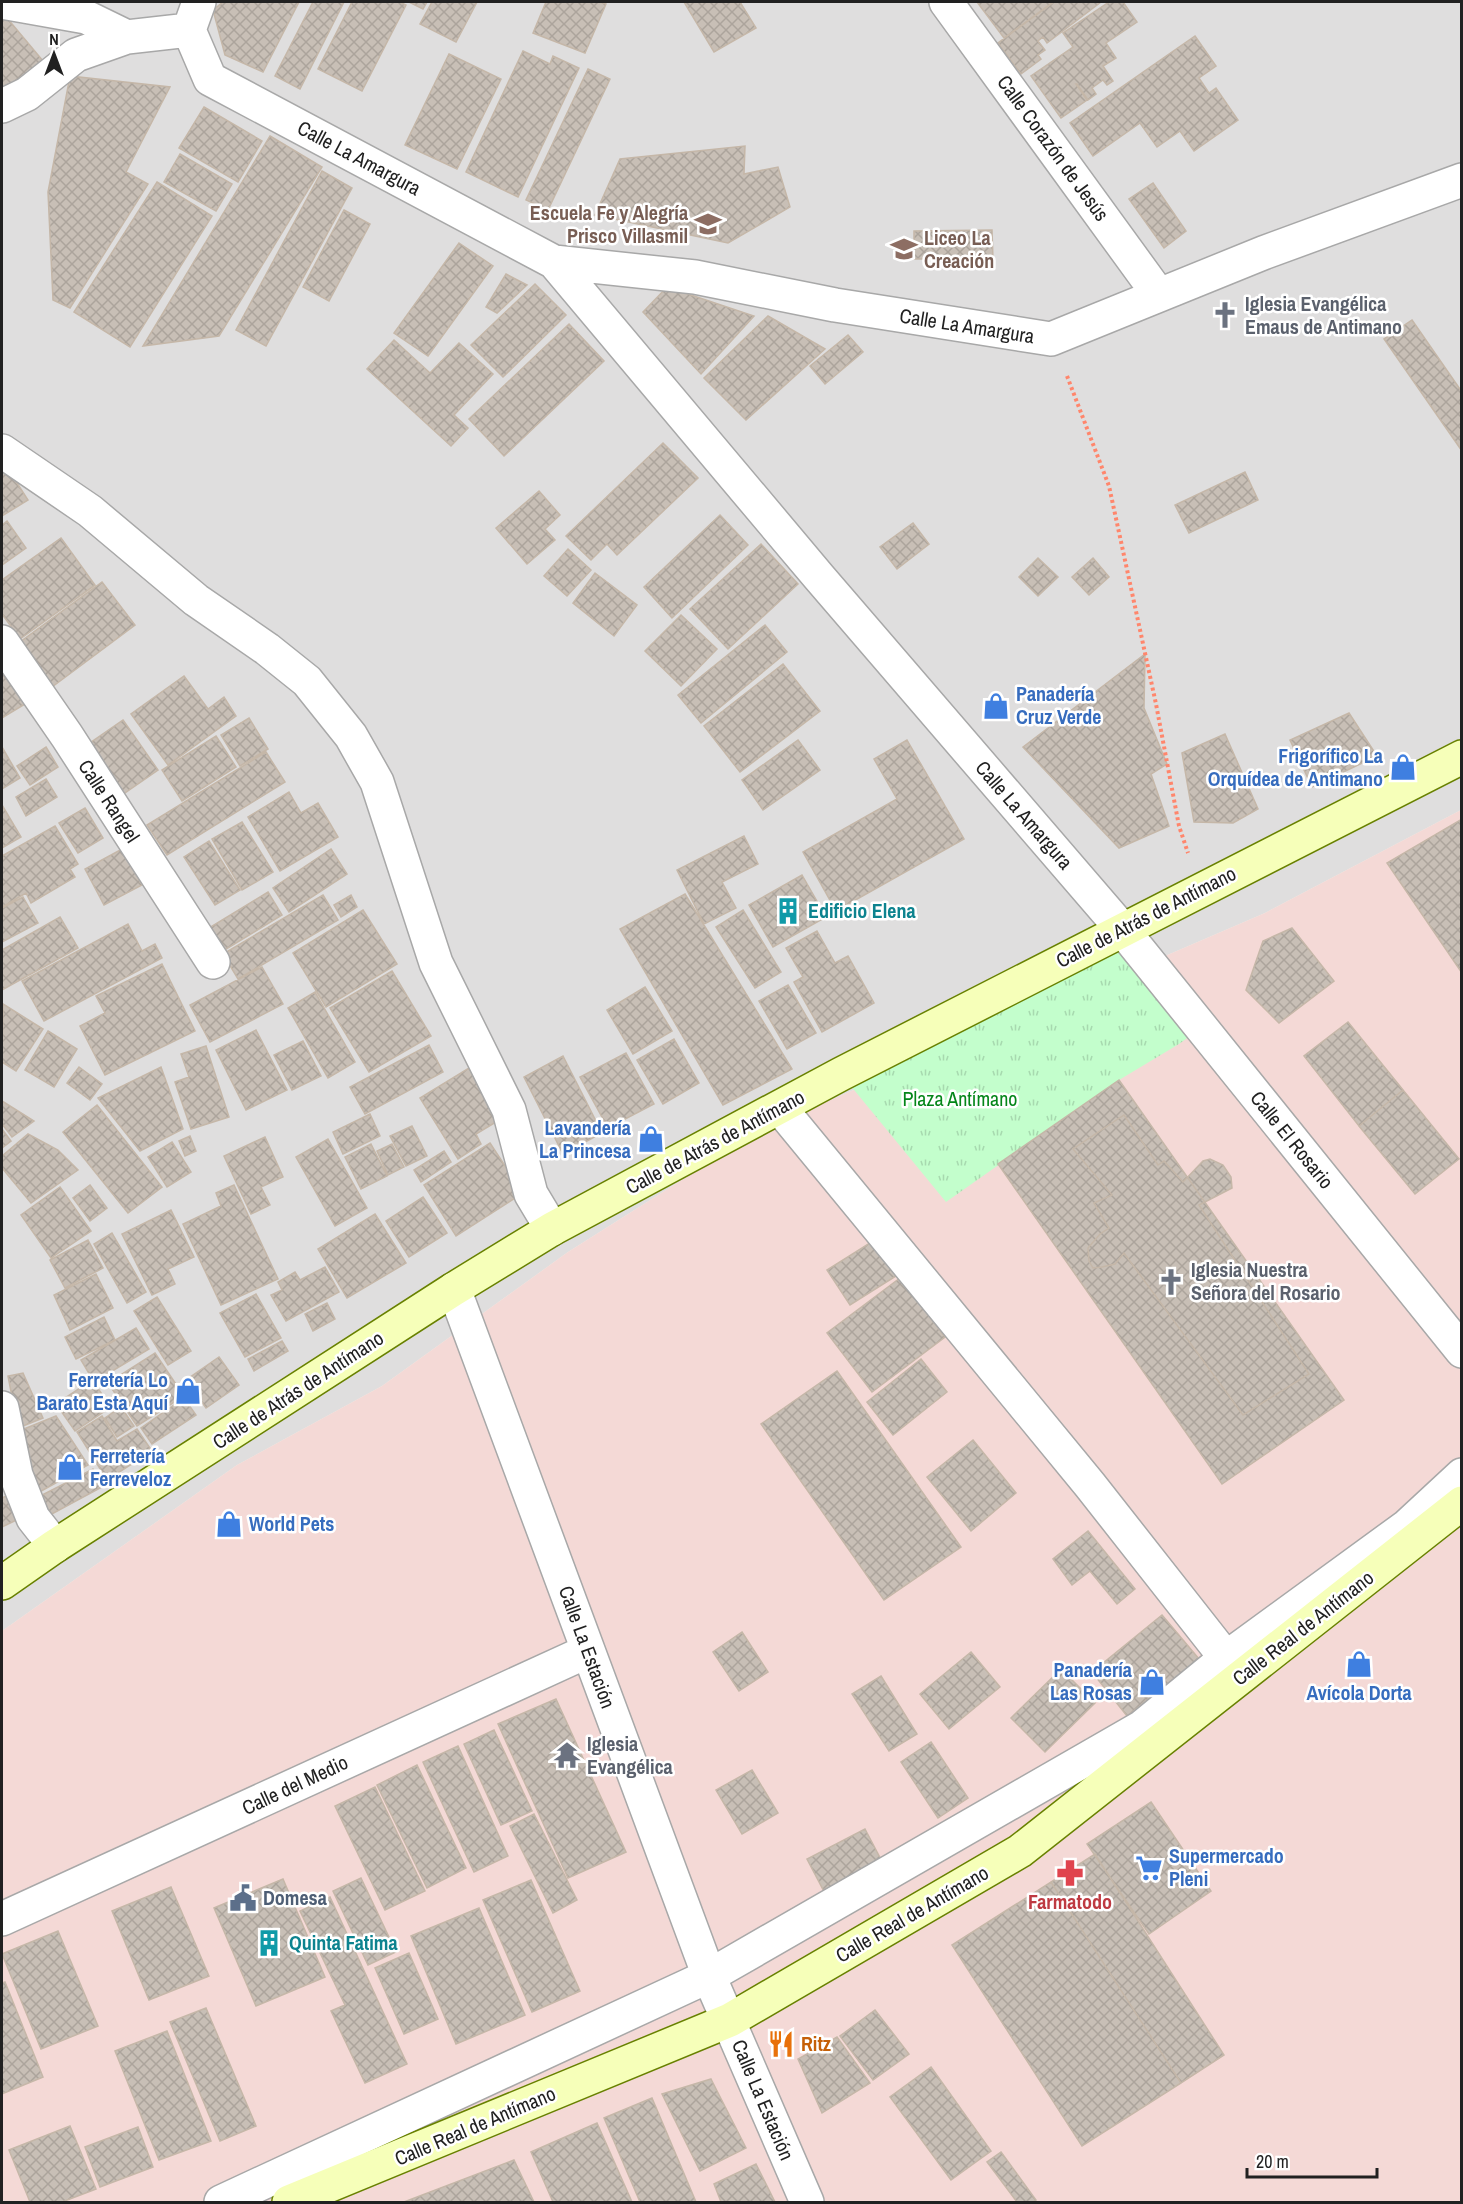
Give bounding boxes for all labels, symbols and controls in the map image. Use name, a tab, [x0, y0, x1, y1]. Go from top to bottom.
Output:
north arrow	[24, 24, 84, 84]
text: N	[49, 28, 59, 50]
street label: Calle Corazón de Jesús	[991, 69, 1115, 226]
street label: Calle La Amargura	[293, 114, 426, 201]
place label: Escuela Fe y Alegría Prisco Villasmil	[530, 199, 688, 249]
school or university icon: Escuela Fe y Alegría Prisco Villasmil	[693, 209, 723, 239]
place label: Liceo La Creación	[924, 224, 994, 274]
school or university icon: Liceo La Creación	[889, 234, 919, 264]
place label: Iglesia Evangélica Emaus de Antimano	[1245, 290, 1402, 340]
church icon: Iglesia Evangélica Emaus de Antimano	[1210, 300, 1240, 330]
street label: Calle La Amargura	[898, 302, 1036, 349]
place label: Panadería Cruz Verde	[1016, 680, 1101, 730]
shop icon: Panadería Cruz Verde	[981, 691, 1011, 721]
place label: Frigorífico La Orquídea de Antimano	[1208, 742, 1383, 792]
shop icon: Frigorífico La Orquídea de Antimano	[1388, 752, 1418, 782]
street label: Calle Rangel	[73, 754, 146, 847]
street label: Calle La Amargura	[970, 755, 1079, 875]
street label: Calle de Atrás de Antímano	[1051, 859, 1240, 974]
building icon: Edificio Elena	[773, 896, 803, 926]
place label: Edificio Elena	[808, 897, 916, 924]
street label: Calle de Atrás de Antímano	[621, 1083, 809, 1200]
park label: Plaza Antímano	[903, 1085, 1017, 1112]
street label: Calle El Rosario	[1245, 1085, 1340, 1194]
place label: Lavandería La Princesa	[539, 1114, 631, 1164]
shop icon: Lavandería La Princesa	[636, 1124, 666, 1154]
place label: Iglesia Nuestra Señora del Rosario	[1191, 1256, 1340, 1306]
church icon: Iglesia Nuestra Señora del Rosario	[1156, 1267, 1186, 1297]
street label: Calle de Atrás de Antímano	[207, 1324, 388, 1455]
place label: Ferretería Lo Barato Esta Aquí	[36, 1366, 169, 1416]
shop icon: Ferretería Lo Barato Esta Aquí	[173, 1376, 203, 1406]
place label: Ferretería Ferreveloz	[90, 1442, 171, 1492]
shop icon: Ferretería Ferreveloz	[55, 1452, 85, 1482]
shop icon: World Pets	[214, 1509, 244, 1539]
place label: World Pets	[249, 1510, 334, 1537]
street label: Calle Real de Antímano	[1226, 1564, 1379, 1691]
street label: Calle La Estación	[553, 1582, 622, 1712]
shop icon: Avícola Dorta	[1344, 1649, 1374, 1679]
place label: Panadería Las Rosas	[1050, 1656, 1132, 1706]
shop icon: Panadería Las Rosas	[1137, 1667, 1167, 1697]
place label: Avícola Dorta	[1306, 1679, 1412, 1706]
place label: Iglesia Evangélica	[587, 1730, 673, 1780]
temple icon: Iglesia Evangélica	[552, 1740, 582, 1770]
street label: Calle del Medio	[237, 1748, 352, 1821]
place label: Supermercado Pleni	[1169, 1842, 1284, 1892]
supermarket icon: Supermercado Pleni	[1134, 1853, 1164, 1883]
pharmacy icon: Farmatodo	[1055, 1858, 1085, 1888]
street label: Calle Real de Antímano	[830, 1859, 993, 1968]
public building icon: Domesa	[228, 1883, 258, 1913]
place label: Domesa	[263, 1884, 327, 1911]
place label: Farmatodo	[1028, 1888, 1112, 1915]
building icon: Quinta Fatima	[254, 1928, 284, 1958]
place label: Quinta Fatima	[289, 1929, 398, 1956]
restaurant icon: Ritz	[766, 2029, 796, 2059]
place label: Ritz	[801, 2030, 831, 2057]
street label: Calle La Estación	[726, 2035, 801, 2164]
street label: Calle Real de Antímano	[390, 2079, 559, 2172]
scale bar	[1247, 2141, 1378, 2179]
text: 20 m	[1256, 2149, 1289, 2174]

